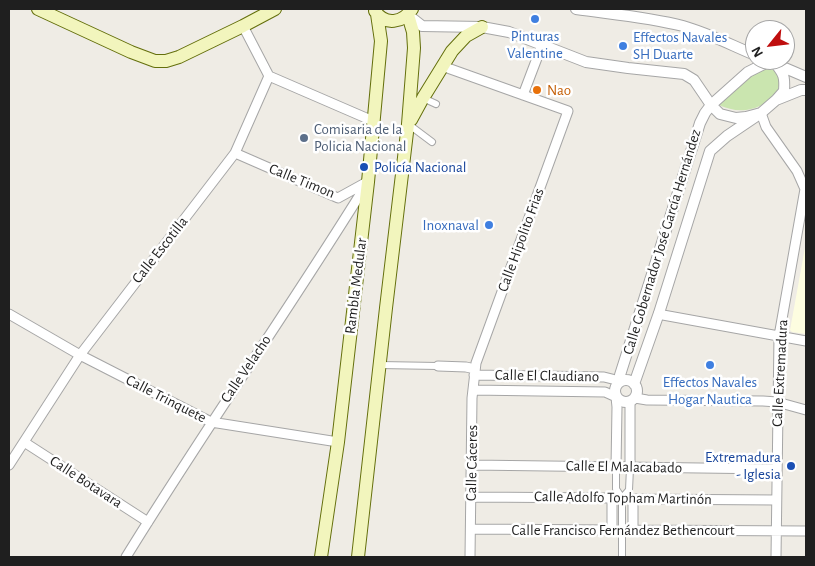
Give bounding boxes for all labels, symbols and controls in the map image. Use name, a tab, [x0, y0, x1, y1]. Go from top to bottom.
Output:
marker: Pinturas Valentine	[529, 13, 541, 25]
north arrow	[745, 20, 795, 70]
place label: Pinturas Valentine	[507, 27, 563, 62]
place label: Effectos Navales SH Duarte	[633, 28, 727, 63]
marker: Effectos Navales SH Duarte	[617, 40, 629, 52]
text: N	[749, 44, 766, 59]
place label: Nao	[547, 81, 571, 99]
marker: Nao	[531, 84, 543, 96]
place label: Comisaria de la Policia Nacional	[314, 120, 407, 155]
street label: Calle Gobernador José García Hernández	[619, 127, 705, 357]
marker: Comisaria de la Policia Nacional	[298, 132, 310, 144]
place label: Policía Nacional	[374, 158, 467, 176]
street label: Calle Timon	[266, 160, 338, 202]
marker: Policía Nacional	[358, 161, 370, 173]
street label: Calle Hipolito Frias	[494, 186, 548, 294]
street label: Calle Escotilla	[128, 213, 192, 287]
place label: Inoxnaval	[423, 216, 479, 234]
marker: Inoxnaval	[483, 219, 495, 231]
street label: Rambla Medular	[341, 237, 371, 335]
street label: Calle Extremadura	[768, 319, 792, 427]
street label: Calle Velacho	[217, 332, 275, 406]
marker: Effectos Navales Hogar Nautica	[704, 359, 716, 371]
street label: Calle El Claudiano	[495, 366, 599, 386]
street label: Calle Trinquete	[123, 371, 209, 427]
place label: Effectos Navales Hogar Nautica	[663, 373, 757, 408]
street label: Calle Cáceres	[462, 425, 482, 501]
place label: Extremadura - Iglesia	[705, 448, 781, 483]
street label: Calle Botavara	[46, 452, 126, 512]
street label: Calle El Malacabado	[566, 457, 682, 477]
marker: Extremadura - Iglesia	[785, 460, 797, 472]
street label: Calle Adolfo Topham Martinón	[534, 487, 712, 509]
street label: Calle Francisco Fernández Bethencourt	[512, 521, 734, 539]

